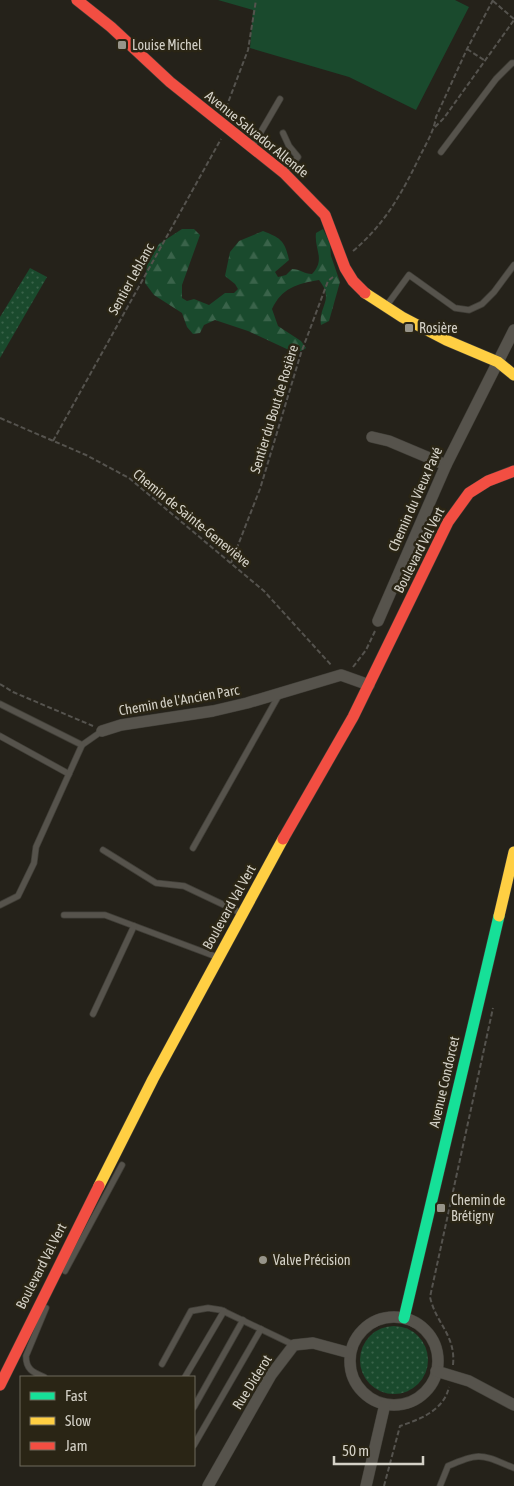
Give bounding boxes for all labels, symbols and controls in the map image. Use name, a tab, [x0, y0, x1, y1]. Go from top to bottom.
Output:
place label: Louise Michel	[132, 37, 202, 53]
marker: Louise Michel	[116, 39, 128, 51]
street label: Avenue Salvador Allende	[202, 87, 312, 181]
street label: Sentier Leblanc	[105, 240, 158, 318]
place label: Rosière	[419, 320, 458, 336]
marker: Rosière	[403, 322, 415, 334]
street label: Sentier du Bout de Rosière	[247, 343, 301, 475]
street label: Chemin du Vieux Pavé	[385, 444, 445, 554]
street label: Chemin de Sainte-Geneviève	[130, 466, 254, 570]
street label: Boulevard Val Vert	[391, 504, 447, 596]
street label: Chemin de l'Ancien Parc	[118, 681, 241, 718]
street label: Boulevard Val Vert	[199, 862, 259, 952]
street label: Avenue Condorcet	[426, 1035, 462, 1129]
place label: Chemin de Brétigny	[451, 1192, 505, 1224]
marker: Chemin de Brétigny	[435, 1202, 447, 1214]
street label: Boulevard Val Vert	[13, 1220, 69, 1312]
place label: Valve Précision	[273, 1252, 351, 1268]
marker: Valve Précision	[257, 1254, 269, 1266]
street label: Rue Diderot	[229, 1352, 275, 1412]
legend	[20, 1376, 195, 1466]
text: Fast	[65, 1387, 87, 1404]
text: Slow	[65, 1412, 91, 1429]
scale bar	[334, 1434, 423, 1466]
text: Jam	[65, 1437, 88, 1454]
text: 50 m	[342, 1442, 369, 1459]

